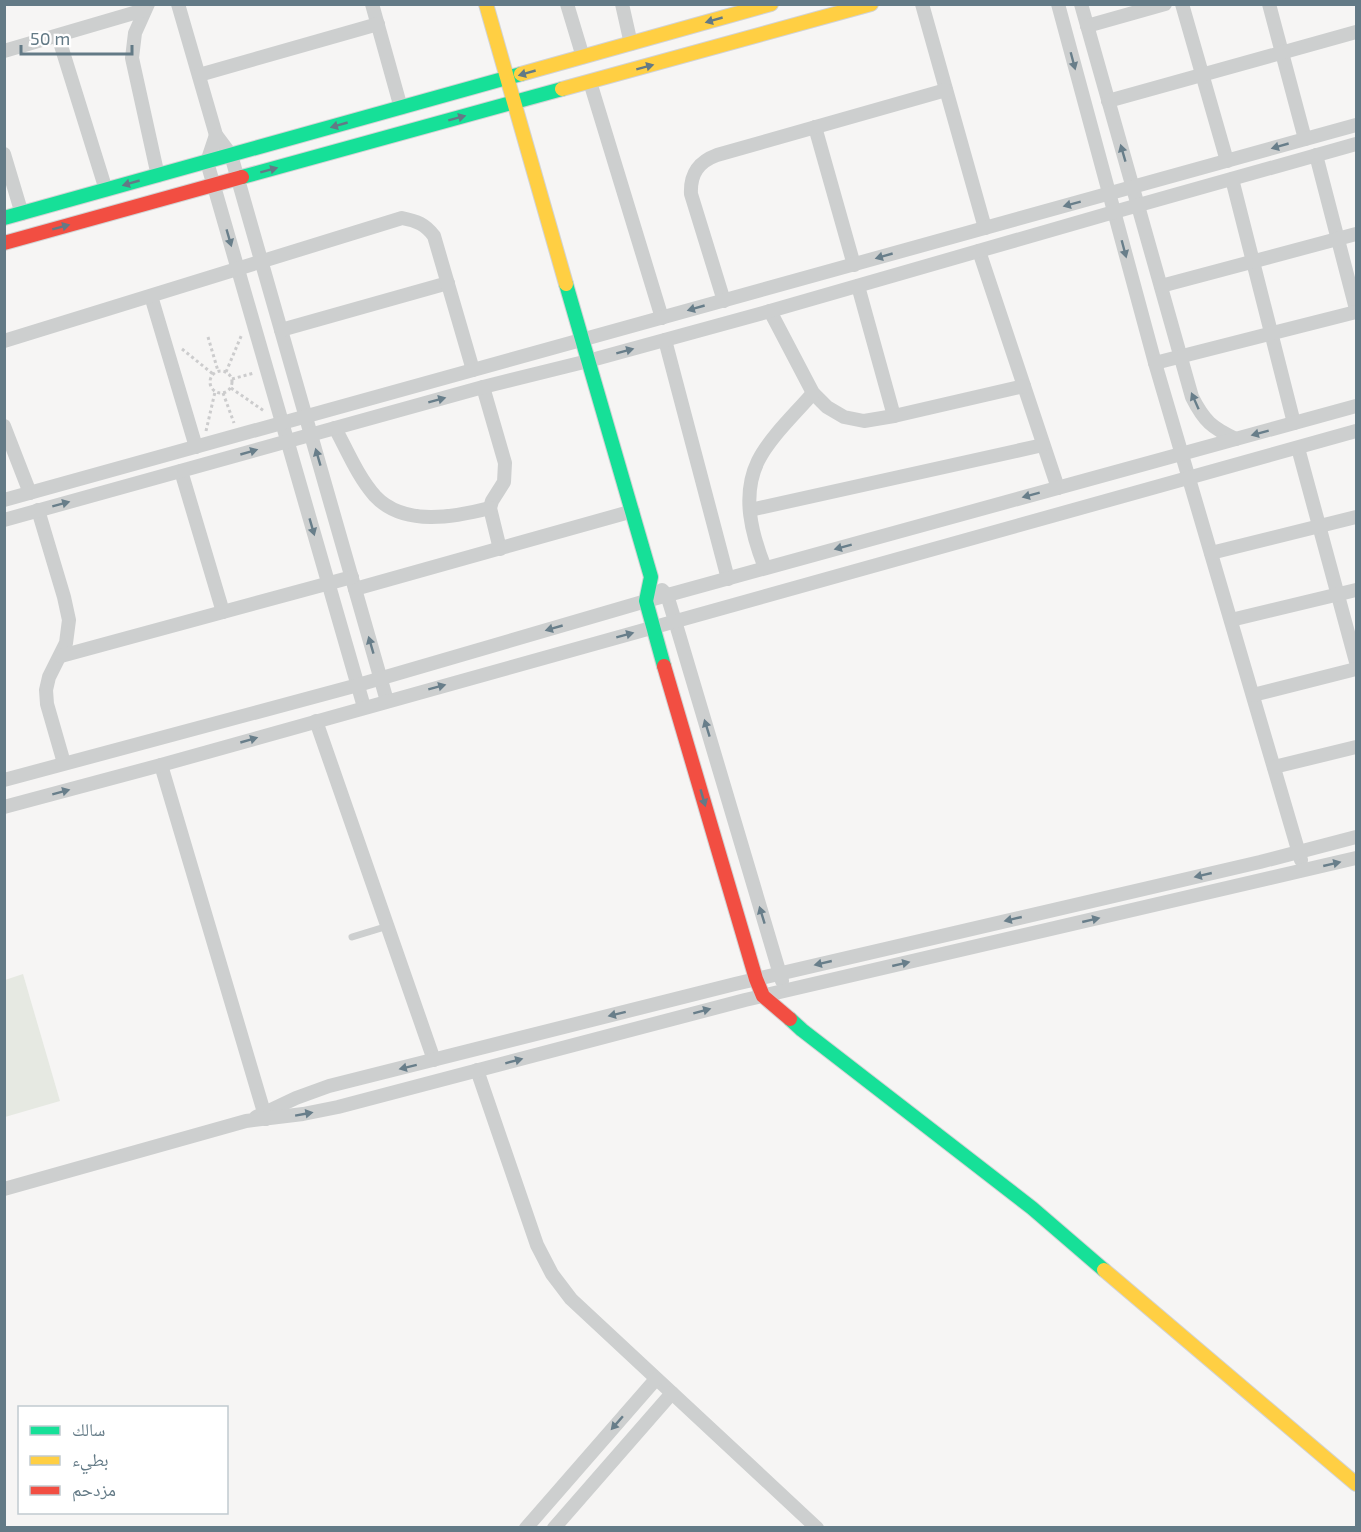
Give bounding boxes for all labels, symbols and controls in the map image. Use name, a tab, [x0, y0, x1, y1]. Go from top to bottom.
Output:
one-way arrow	[705, 16, 723, 25]
scale bar	[21, 18, 132, 56]
text: 50 m	[30, 27, 70, 49]
one-way arrow	[1069, 52, 1079, 70]
one-way arrow	[636, 61, 654, 71]
one-way arrow	[518, 69, 536, 78]
one-way arrow	[448, 113, 466, 123]
one-way arrow	[330, 121, 348, 130]
one-way arrow	[1271, 142, 1289, 151]
one-way arrow	[1118, 144, 1127, 162]
one-way arrow	[260, 165, 278, 174]
one-way arrow	[122, 179, 140, 188]
one-way arrow	[1063, 200, 1081, 209]
one-way arrow	[52, 222, 70, 231]
one-way arrow	[225, 229, 234, 247]
one-way arrow	[1120, 240, 1130, 258]
one-way arrow	[875, 252, 893, 261]
one-way arrow	[687, 304, 705, 314]
one-way arrow	[616, 345, 635, 355]
one-way arrow	[1190, 392, 1200, 410]
one-way arrow	[428, 394, 446, 404]
one-way arrow	[1250, 429, 1268, 438]
one-way arrow	[240, 447, 258, 456]
one-way arrow	[312, 448, 322, 466]
one-way arrow	[1022, 491, 1040, 501]
one-way arrow	[52, 499, 70, 508]
one-way arrow	[308, 518, 317, 536]
one-way arrow	[834, 543, 852, 552]
one-way arrow	[545, 624, 563, 633]
one-way arrow	[616, 630, 634, 639]
one-way arrow	[366, 635, 375, 653]
one-way arrow	[428, 682, 446, 691]
one-way arrow	[702, 719, 711, 737]
one-way arrow	[240, 735, 258, 744]
one-way arrow	[52, 787, 70, 796]
one-way arrow	[699, 789, 708, 807]
one-way arrow	[1323, 859, 1342, 868]
one-way arrow	[1194, 870, 1212, 880]
one-way arrow	[757, 906, 766, 924]
one-way arrow	[1082, 914, 1101, 924]
one-way arrow	[1004, 915, 1022, 925]
one-way arrow	[814, 959, 832, 969]
one-way arrow	[892, 959, 911, 968]
one-way arrow	[693, 1006, 712, 1016]
one-way arrow	[608, 1009, 626, 1019]
one-way arrow	[505, 1055, 523, 1065]
one-way arrow	[399, 1062, 417, 1072]
one-way arrow	[295, 1109, 314, 1118]
legend	[18, 1406, 228, 1514]
one-way arrow	[611, 1415, 624, 1431]
text: سالك	[72, 1418, 105, 1440]
text: بطيء	[72, 1448, 109, 1475]
text: مزدحم	[72, 1478, 116, 1502]

